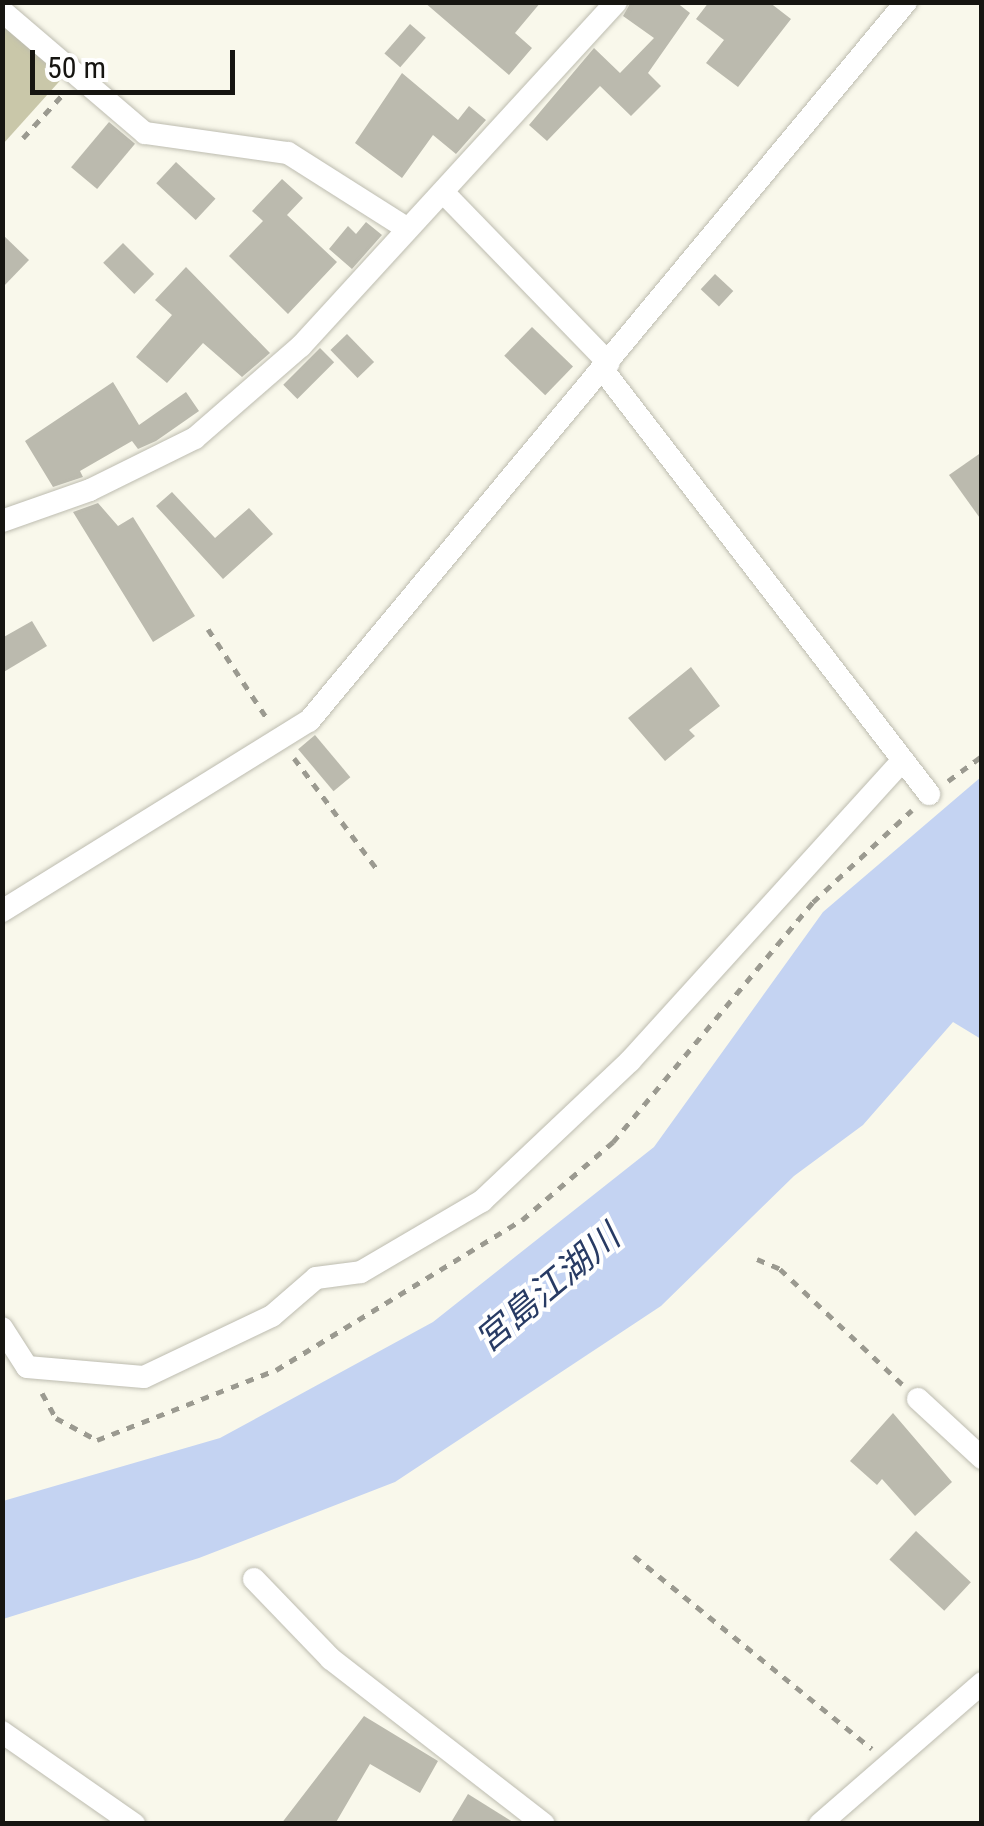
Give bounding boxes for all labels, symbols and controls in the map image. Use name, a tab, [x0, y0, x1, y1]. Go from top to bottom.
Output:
scale bar	[35, 30, 240, 92]
text: 50 m	[47, 50, 106, 85]
water label: 宮島江湖川	[467, 1217, 629, 1361]

